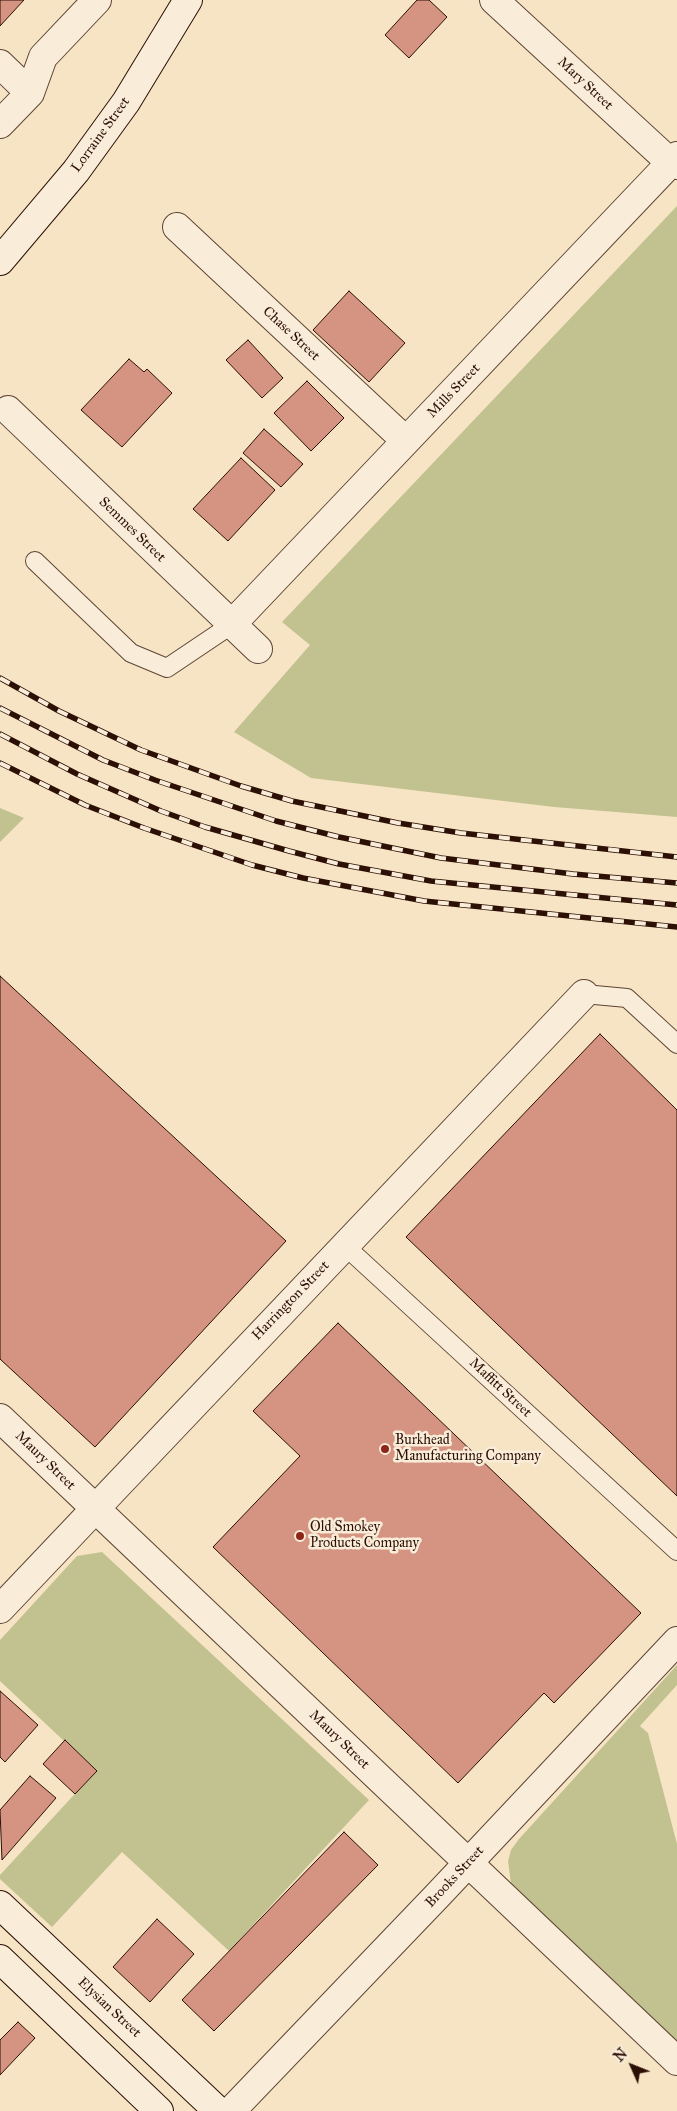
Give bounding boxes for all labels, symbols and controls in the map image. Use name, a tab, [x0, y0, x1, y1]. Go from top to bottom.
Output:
street label: Mary Street	[554, 54, 616, 114]
street label: Lorraine Street	[68, 94, 134, 176]
street label: Chase Street	[259, 303, 323, 365]
street label: Mills Street	[424, 360, 484, 422]
street label: Semmes Street	[95, 494, 169, 566]
street label: Harrington Street	[249, 1258, 333, 1344]
street label: Maffitt Street	[465, 1355, 535, 1421]
street label: Maury Street	[11, 1428, 79, 1494]
place label: Burkhead Manufacturing Company	[395, 1433, 541, 1465]
marker: Burkhead Manufacturing Company	[379, 1443, 391, 1455]
place label: Old Smokey Products Company	[310, 1520, 419, 1552]
marker: Old Smokey Products Company	[294, 1530, 306, 1542]
street label: Maury Street	[305, 1707, 373, 1773]
street label: Brooks Street	[422, 1843, 488, 1911]
street label: Elysian Street	[74, 1974, 144, 2042]
north arrow	[607, 2041, 657, 2091]
text: N	[611, 2045, 631, 2065]

